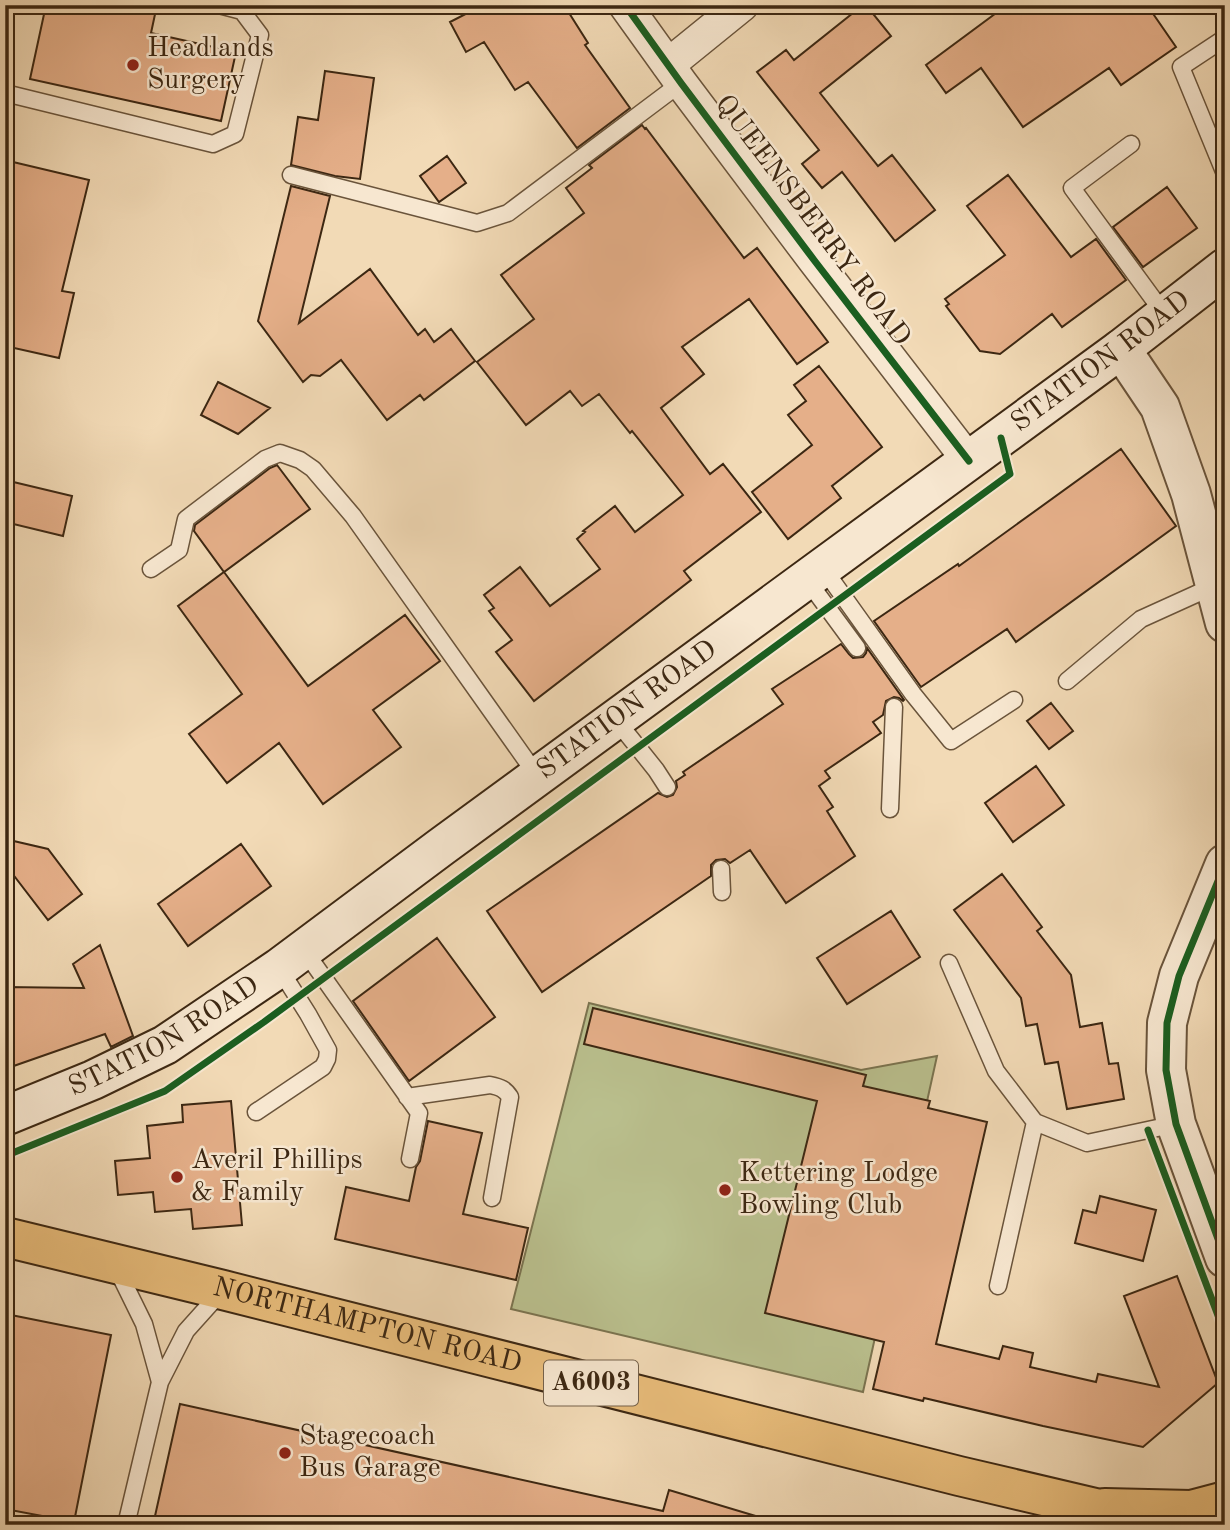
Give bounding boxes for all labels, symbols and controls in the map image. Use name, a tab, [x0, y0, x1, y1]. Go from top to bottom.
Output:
place label: Headlands Surgery	[147, 35, 274, 95]
marker: Headlands Surgery	[125, 57, 141, 73]
street label: QUEENSBERRY ROAD	[709, 90, 915, 352]
street label: STATION ROAD	[1007, 286, 1196, 438]
street label: STATION ROAD	[532, 636, 723, 785]
street label: STATION ROAD	[65, 972, 264, 1102]
place label: Averil Phillips & Family	[191, 1147, 363, 1207]
place label: Kettering Lodge Bowling Club	[739, 1160, 938, 1220]
marker: Averil Phillips & Family	[169, 1169, 185, 1185]
marker: Kettering Lodge Bowling Club	[717, 1182, 733, 1198]
street label: NORTHAMPTON ROAD	[210, 1274, 524, 1379]
road number: A6003	[544, 1360, 638, 1406]
place label: Stagecoach Bus Garage	[299, 1423, 441, 1483]
marker: Stagecoach Bus Garage	[277, 1445, 293, 1461]

